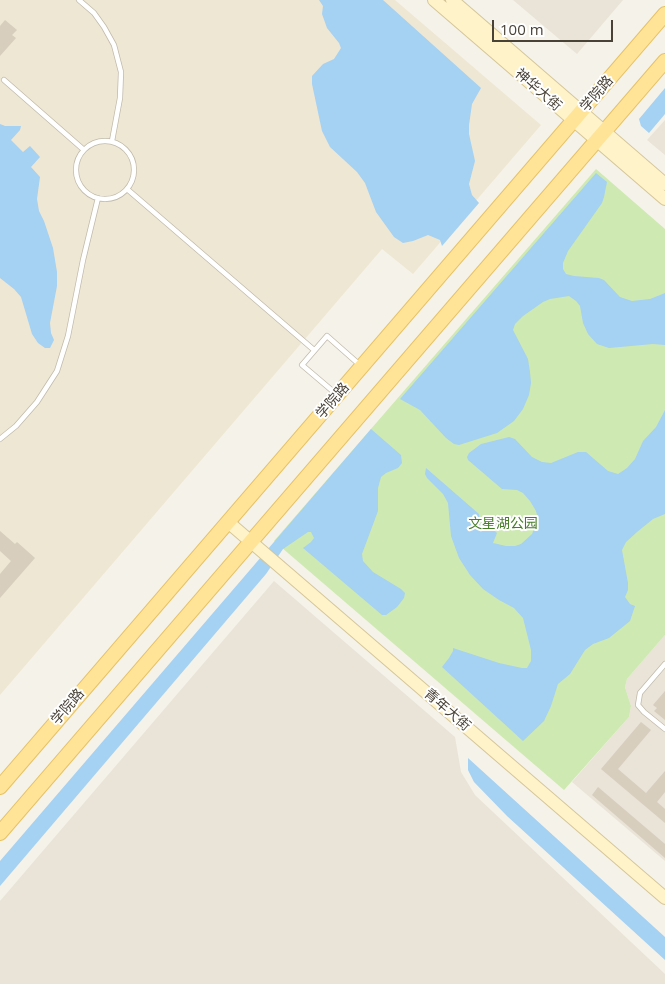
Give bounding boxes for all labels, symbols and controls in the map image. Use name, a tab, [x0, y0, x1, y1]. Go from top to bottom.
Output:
scale bar	[495, 10, 616, 42]
text: 100 m	[500, 19, 544, 39]
street label: 神华大街	[511, 65, 565, 115]
street label: 学院路	[577, 73, 617, 115]
street label: 学院路	[313, 380, 353, 422]
park label: 文星湖公园	[468, 516, 538, 532]
street label: 青年大街	[420, 685, 474, 735]
street label: 学院路	[48, 686, 88, 728]

